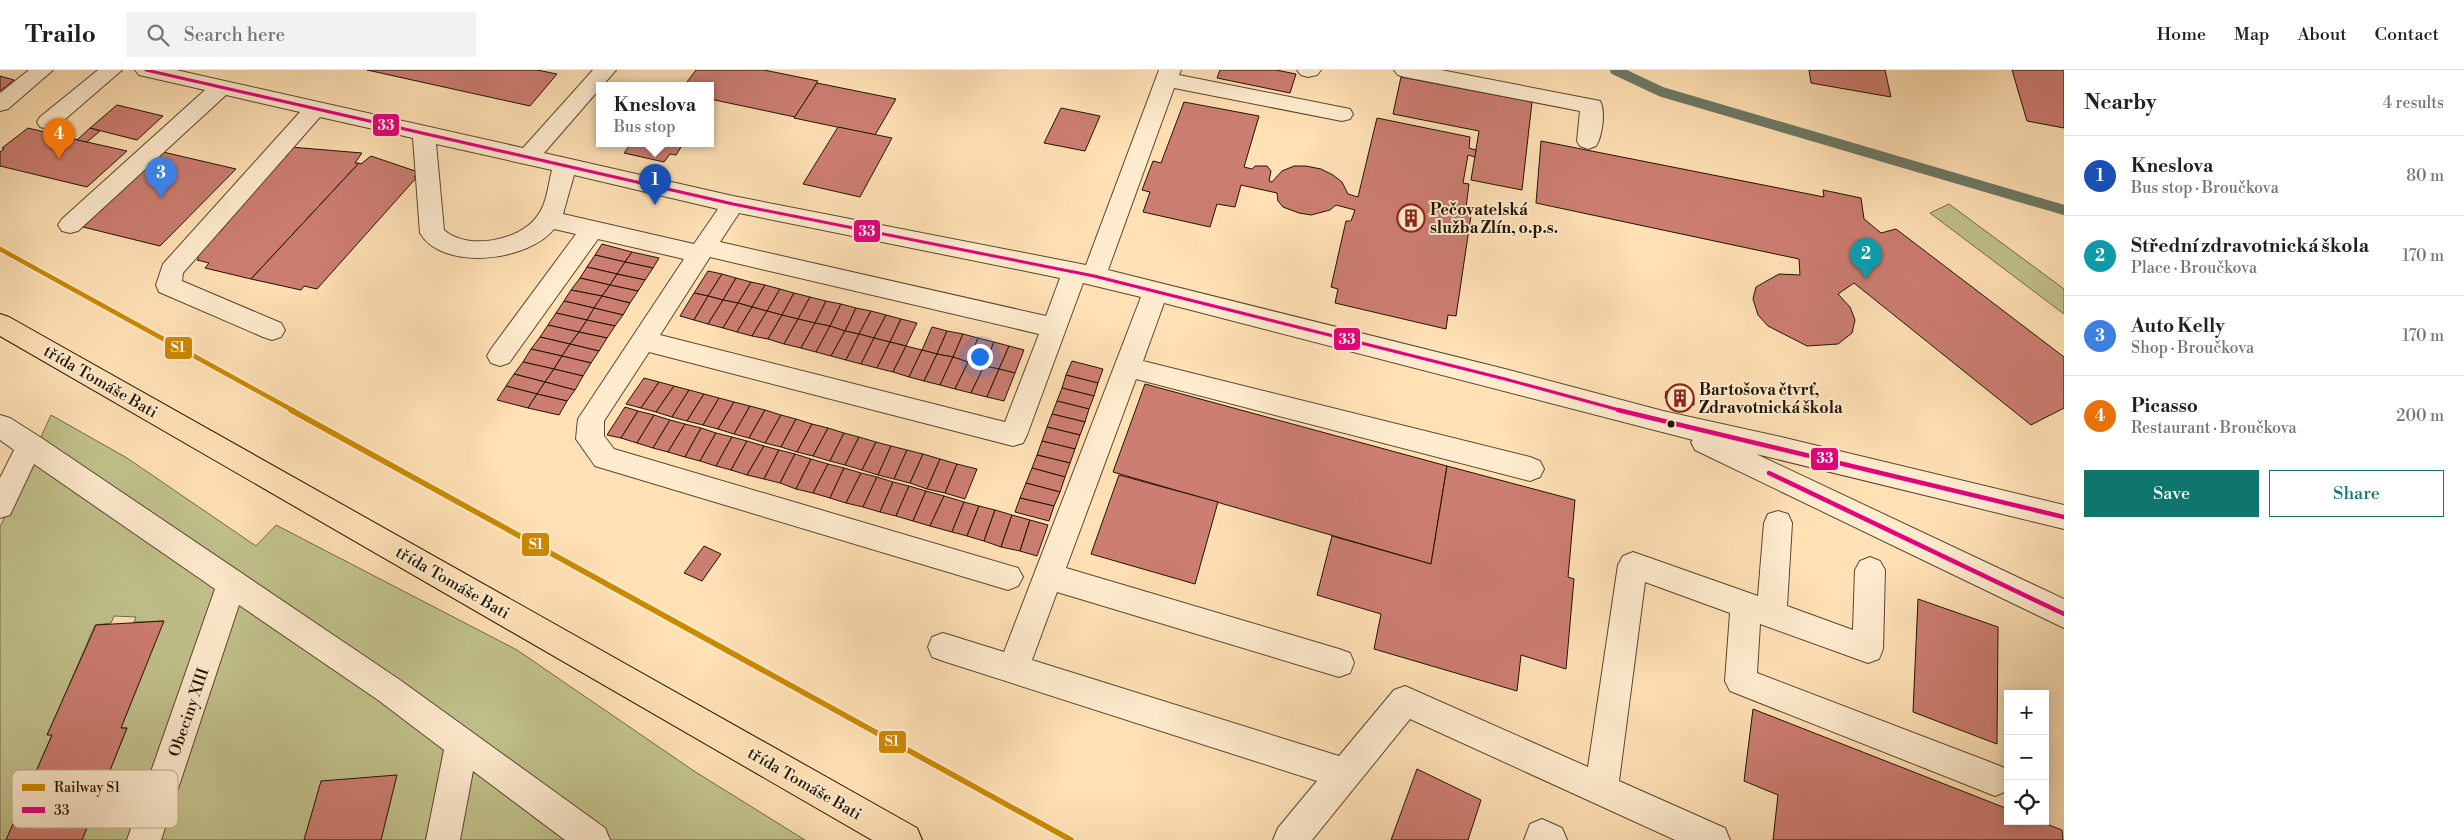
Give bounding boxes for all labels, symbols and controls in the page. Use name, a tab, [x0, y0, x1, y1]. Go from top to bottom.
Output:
search box	[126, 12, 476, 57]
text: Trailo	[25, 20, 96, 50]
icon: search	[144, 21, 172, 49]
text: Search here	[184, 23, 285, 47]
text: Home	[2157, 23, 2206, 46]
text: Map	[2234, 23, 2270, 46]
text: About	[2298, 23, 2347, 46]
text: Contact	[2375, 23, 2439, 46]
popup	[596, 82, 714, 147]
text: Nearby	[2084, 90, 2157, 116]
text: Kneslova	[614, 93, 696, 117]
text: 4 results	[2383, 93, 2444, 113]
line badge: 33	[372, 113, 400, 137]
text: 33	[378, 117, 394, 135]
text: Bus stop	[614, 117, 675, 137]
pin: 4	[43, 118, 75, 159]
text: Kneslova	[2131, 154, 2213, 178]
pin: 3	[145, 157, 177, 198]
pin: 1	[639, 164, 671, 205]
text: 1	[2096, 166, 2104, 186]
text: 80 m	[2406, 166, 2444, 186]
text: Bus stop · Broučkova	[2131, 178, 2279, 198]
place label: Pečovatelská služba Zlín, o.p.s.	[1430, 200, 1558, 238]
building icon: Pečovatelská služba Zlín, o.p.s.	[1396, 203, 1426, 233]
line badge: 33	[853, 219, 881, 243]
text: 33	[859, 223, 875, 241]
text: Střední zdravotnická škola	[2131, 234, 2369, 258]
pin: 2	[1850, 238, 1882, 279]
text: 2	[2095, 246, 2105, 266]
text: 170 m	[2402, 246, 2444, 266]
text: Place · Broučkova	[2131, 258, 2257, 278]
text: Auto Kelly	[2131, 314, 2225, 338]
text: 3	[2095, 326, 2105, 346]
text: 170 m	[2402, 326, 2444, 346]
line badge: 33	[1333, 327, 1361, 351]
text: 33	[1339, 331, 1355, 349]
line badge: S1	[164, 336, 193, 360]
text: Shop · Broučkova	[2131, 338, 2254, 358]
text: S1	[171, 339, 186, 357]
street label: třída Tomáše Bati	[40, 341, 161, 423]
your location	[967, 344, 993, 370]
place label: Bartošova čtvrť, Zdravotnická škola	[1699, 380, 1843, 418]
building icon: Bartošova čtvrť, Zdravotnická škola	[1665, 383, 1695, 413]
text: Picasso	[2131, 394, 2198, 418]
text: 4	[2095, 406, 2105, 426]
text: 200 m	[2396, 406, 2444, 426]
text: Restaurant · Broučkova	[2131, 418, 2297, 438]
unlabelled marker	[1666, 419, 1676, 429]
line badge: 33	[1810, 447, 1839, 471]
text: 33	[1817, 450, 1833, 468]
button: Save	[2084, 470, 2259, 517]
button: Share	[2269, 470, 2444, 517]
line badge: S1	[521, 532, 550, 557]
text: S1	[529, 536, 544, 554]
street label: třída Tomáše Bati	[392, 542, 513, 624]
street label: Obeciny XIII	[164, 665, 213, 759]
map controls	[2004, 690, 2049, 825]
button: +	[2004, 690, 2049, 735]
line badge: S1	[878, 730, 907, 754]
text: S1	[885, 733, 900, 751]
button: −	[2004, 735, 2049, 780]
street label: třída Tomáše Bati	[744, 743, 865, 825]
legend	[12, 770, 178, 828]
text: Railway S1	[54, 779, 120, 797]
button: locate	[2004, 780, 2049, 825]
text: 33	[54, 802, 70, 820]

